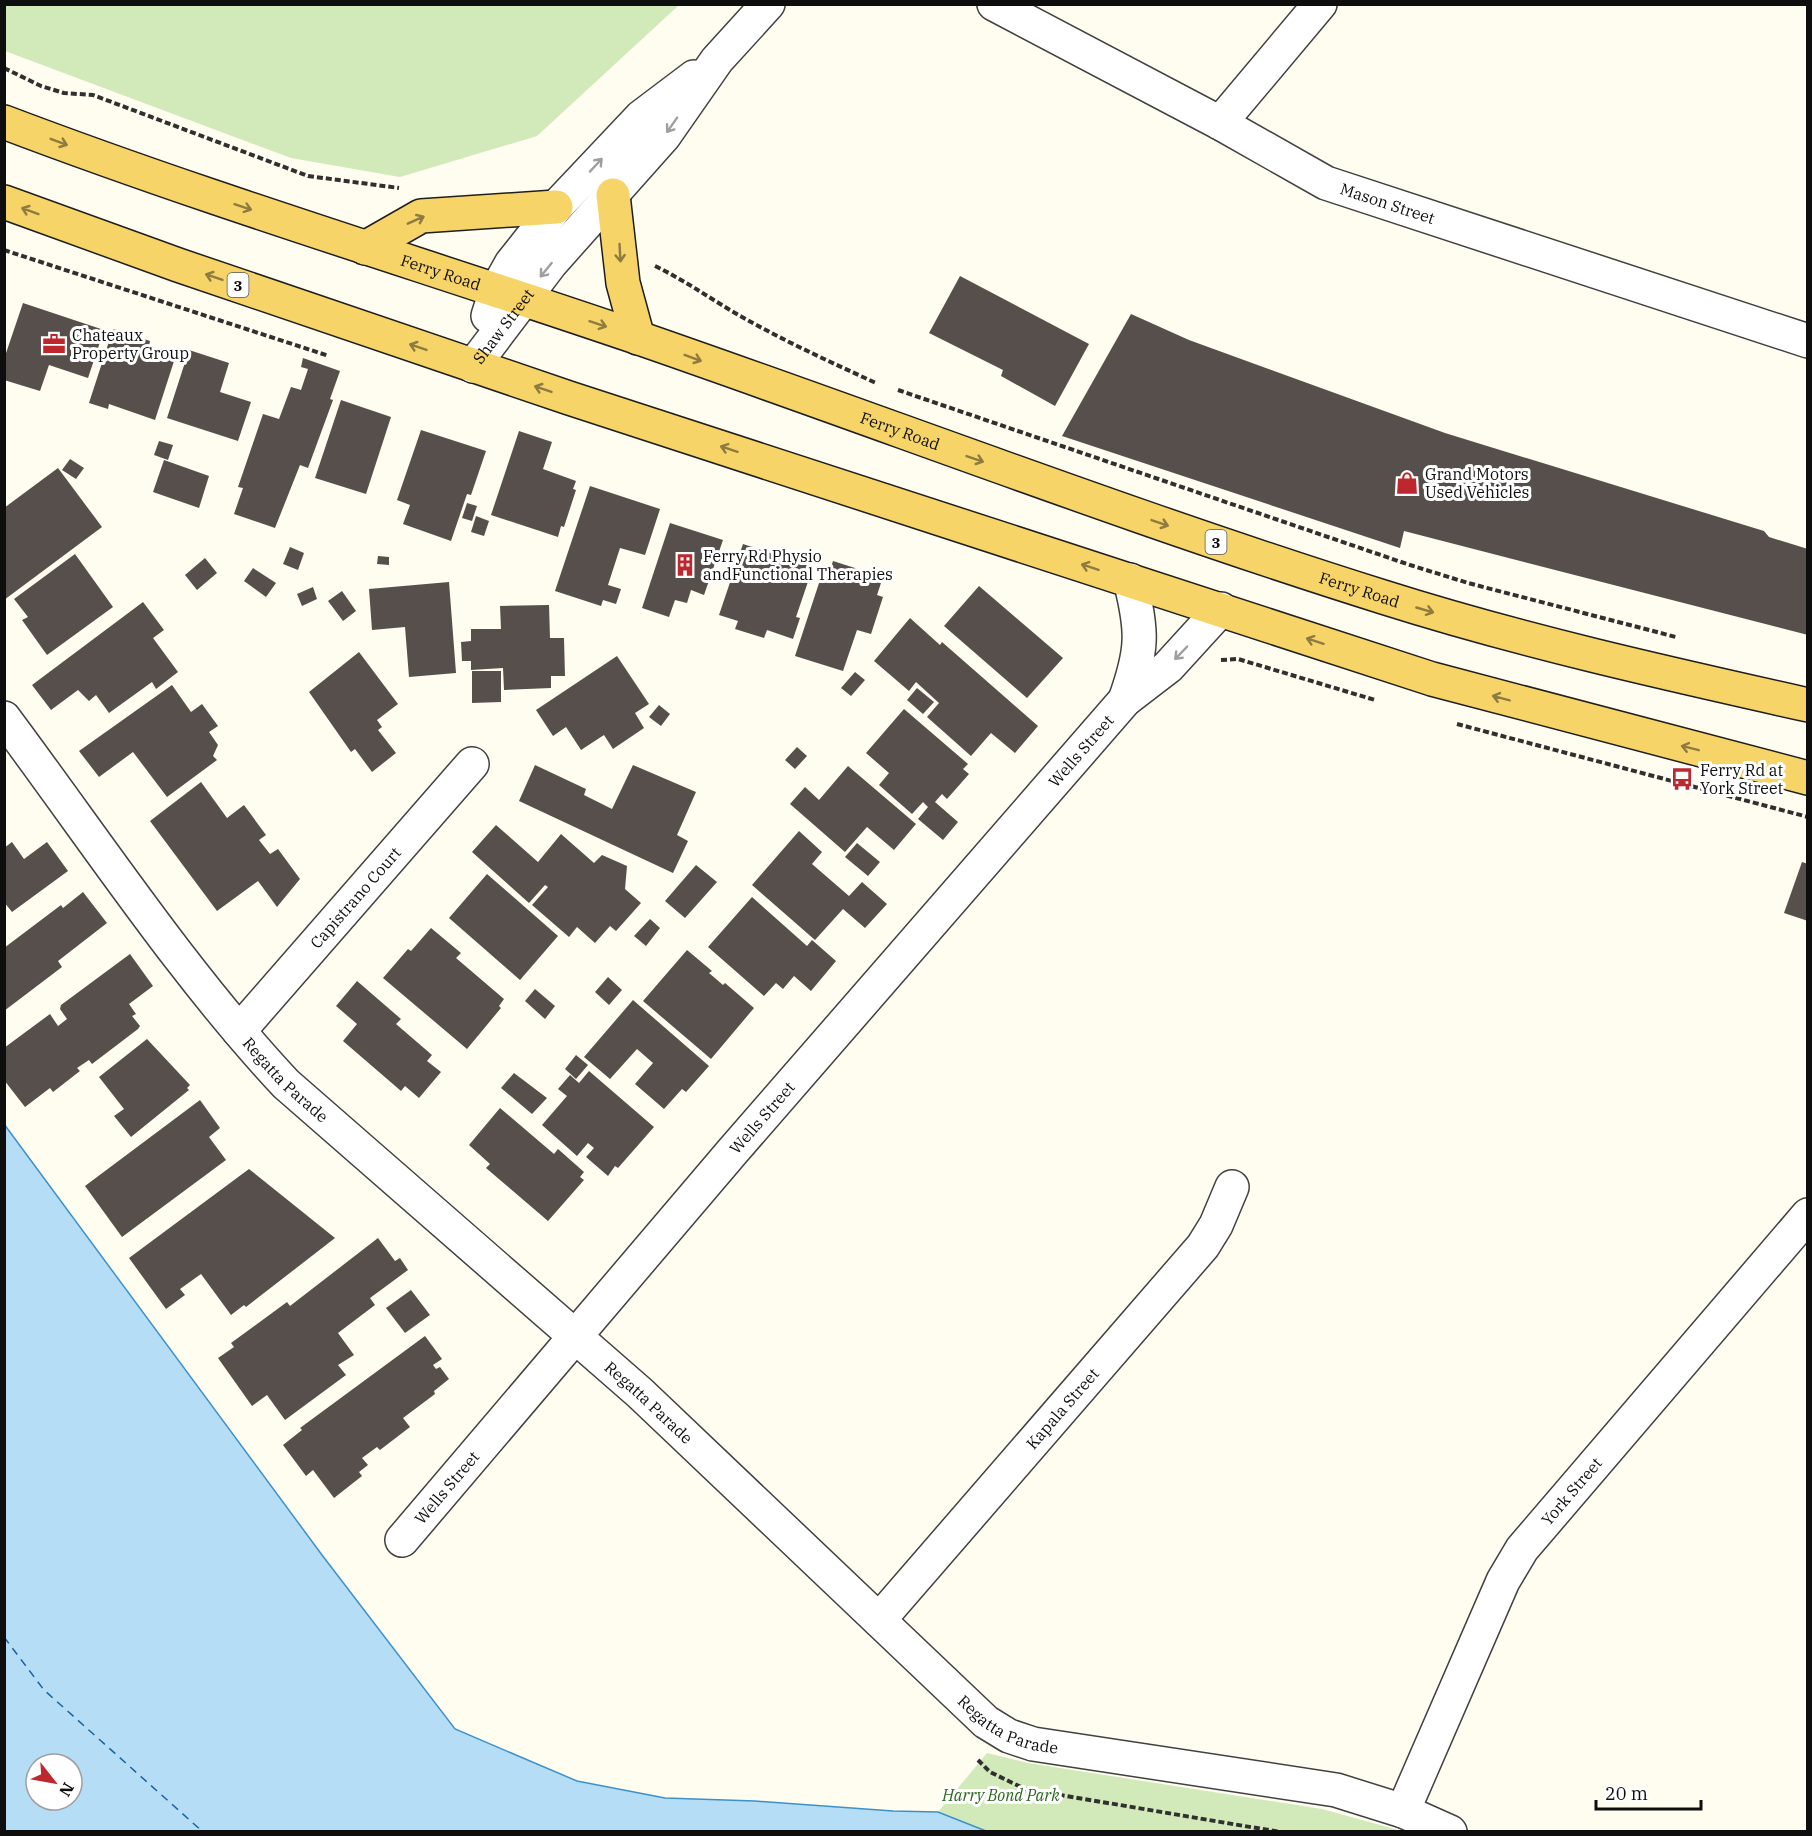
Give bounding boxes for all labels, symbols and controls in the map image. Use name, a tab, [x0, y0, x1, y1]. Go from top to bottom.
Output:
one-way arrow	[666, 116, 678, 133]
one-way arrow	[49, 138, 68, 149]
one-way arrow	[589, 158, 603, 173]
street label: Mason Street	[1338, 178, 1438, 228]
one-way arrow	[233, 203, 252, 214]
one-way arrow	[21, 205, 40, 216]
one-way arrow	[407, 214, 425, 225]
one-way arrow	[614, 243, 625, 263]
street label: Ferry Road	[398, 250, 484, 295]
one-way arrow	[539, 262, 553, 277]
one-way arrow	[205, 271, 224, 282]
road number: 3	[228, 273, 248, 297]
street label: Shaw Street	[468, 284, 538, 368]
one-way arrow	[588, 320, 607, 331]
place label: Chateaux Property Group	[72, 325, 189, 363]
office icon: Chateaux Property Group	[41, 331, 67, 357]
one-way arrow	[409, 340, 428, 351]
one-way arrow	[683, 353, 702, 364]
one-way arrow	[534, 383, 553, 394]
street label: Ferry Road	[858, 407, 943, 454]
one-way arrow	[720, 443, 739, 454]
one-way arrow	[965, 455, 984, 466]
place label: Grand Motors Used Vehicles	[1425, 464, 1529, 502]
shop icon: Grand Motors Used Vehicles	[1394, 470, 1420, 496]
one-way arrow	[1150, 518, 1169, 529]
road number: 3	[1206, 530, 1226, 554]
place label: Ferry Rd Physio andFunctional Therapies	[703, 546, 893, 584]
building icon: Ferry Rd Physio andFunctional Therapies	[672, 552, 698, 578]
one-way arrow	[1081, 560, 1100, 571]
street label: Ferry Road	[1317, 567, 1402, 612]
one-way arrow	[1415, 605, 1434, 616]
one-way arrow	[1306, 634, 1325, 645]
one-way arrow	[1174, 645, 1189, 660]
one-way arrow	[1492, 692, 1511, 703]
street label: Wells Street	[1044, 710, 1118, 791]
one-way arrow	[1681, 741, 1700, 753]
place label: Ferry Rd at York Street	[1700, 760, 1783, 798]
bus stop icon: Ferry Rd at York Street	[1669, 766, 1695, 792]
street label: Capistrano Court	[306, 843, 405, 952]
street label: Regatta Parade	[239, 1033, 332, 1126]
street label: Wells Street	[725, 1077, 799, 1158]
street label: Regatta Parade	[601, 1357, 697, 1448]
street label: Kapala Street	[1022, 1363, 1103, 1453]
street label: Wells Street	[410, 1447, 484, 1528]
street label: York Street	[1537, 1453, 1606, 1529]
street label: Regatta Parade	[954, 1691, 1060, 1758]
north arrow	[24, 1752, 84, 1812]
scale bar	[1596, 1773, 1701, 1811]
text: N	[55, 1779, 79, 1800]
text: 20 m	[1605, 1782, 1648, 1805]
park label: Harry Bond Park	[941, 1785, 1060, 1805]

